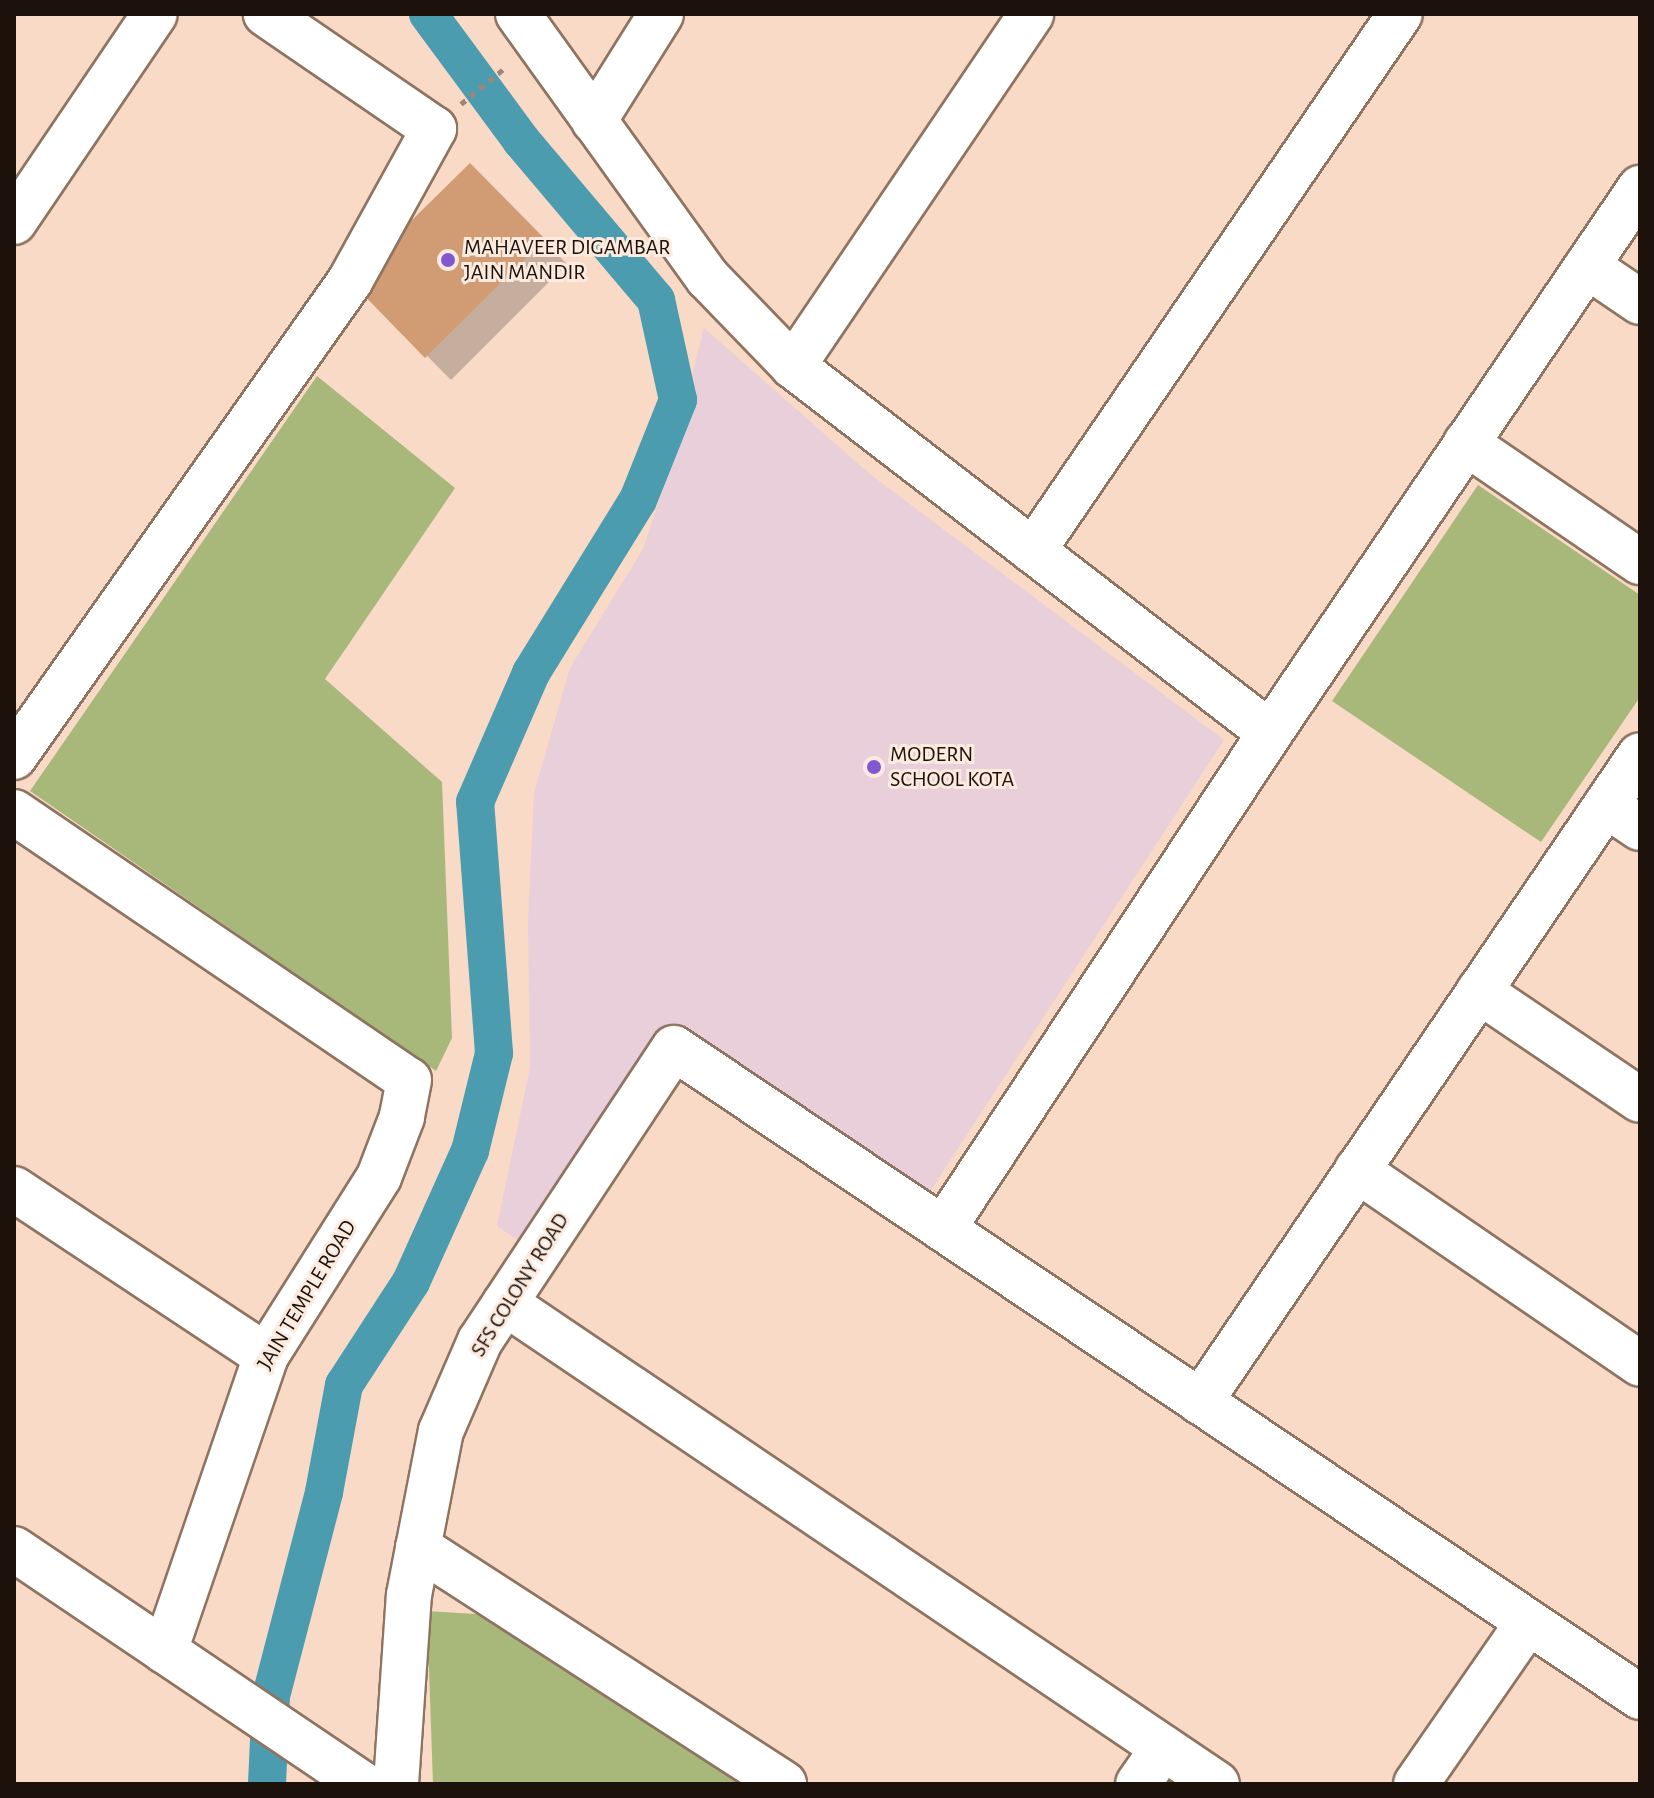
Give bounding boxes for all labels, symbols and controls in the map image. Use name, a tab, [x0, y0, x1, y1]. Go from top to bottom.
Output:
place label: MAHAVEER DIGAMBAR JAIN MANDIR	[464, 234, 671, 286]
marker: MAHAVEER DIGAMBAR JAIN MANDIR	[439, 251, 457, 269]
place label: MODERN SCHOOL KOTA	[890, 741, 1014, 792]
marker: MODERN SCHOOL KOTA	[865, 758, 883, 776]
street label: SFS COLONY ROAD	[465, 1208, 575, 1362]
street label: JAIN TEMPLE ROAD	[252, 1215, 362, 1375]

